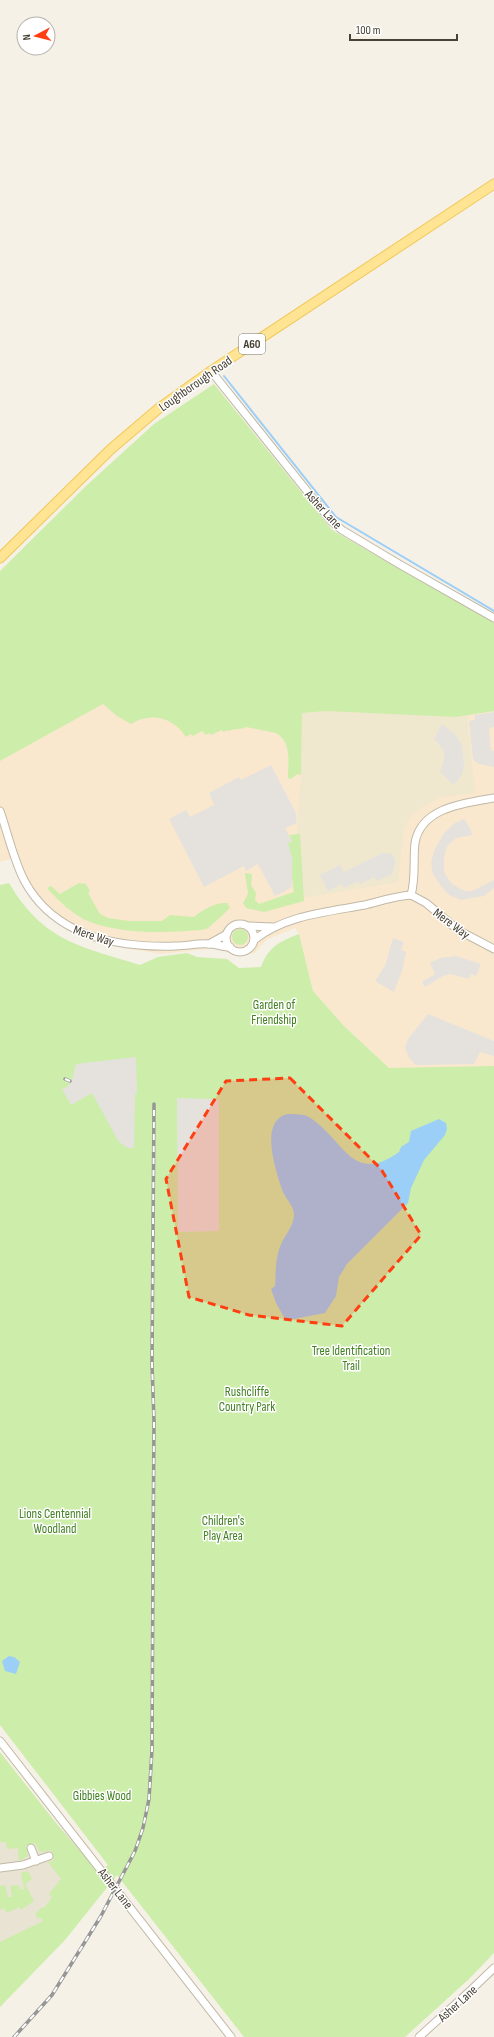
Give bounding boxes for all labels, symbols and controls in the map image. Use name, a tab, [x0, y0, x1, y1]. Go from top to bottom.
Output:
north arrow	[16, 16, 56, 56]
scale bar	[350, 16, 457, 42]
text: 100 m	[356, 23, 381, 38]
text: N	[20, 33, 33, 41]
road number: A60	[239, 334, 265, 354]
street label: Loughborough Road	[156, 353, 235, 415]
street label: Asher Lane	[301, 486, 345, 532]
street label: Mere Way	[430, 905, 473, 943]
street label: Mere Way	[71, 922, 116, 950]
park label: Garden of Friendship	[251, 997, 297, 1028]
park label: Tree Identification Trail	[312, 1343, 390, 1374]
park label: Rushcliffe Country Park	[219, 1384, 275, 1415]
park label: Lions Centennial Woodland	[19, 1506, 91, 1537]
park label: Children's Play Area	[202, 1513, 245, 1544]
park label: Gibbies Wood	[73, 1788, 131, 1804]
street label: Asher Lane	[94, 1864, 136, 1912]
street label: Asher Lane	[434, 1982, 481, 2026]

